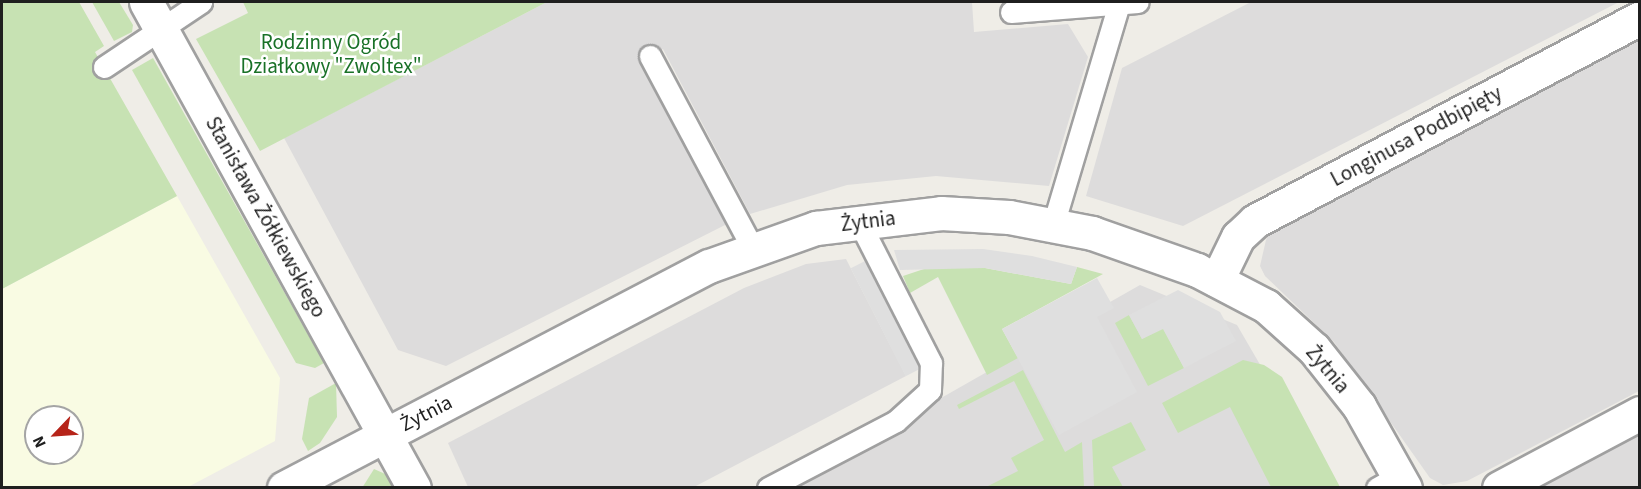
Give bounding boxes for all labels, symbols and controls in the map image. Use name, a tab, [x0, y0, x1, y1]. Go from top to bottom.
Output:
park label: Rodzinny Ogród Działkowy "Zwoltex"	[240, 29, 422, 79]
street label: Longinusa Podbipięty	[1326, 80, 1506, 192]
street label: Stanisława Żółkiewskiego	[200, 112, 332, 322]
street label: Żytnia	[839, 205, 897, 237]
street label: Żytnia	[1301, 340, 1355, 398]
street label: Żytnia	[396, 389, 456, 437]
north arrow	[24, 405, 84, 465]
text: N	[27, 432, 52, 451]

